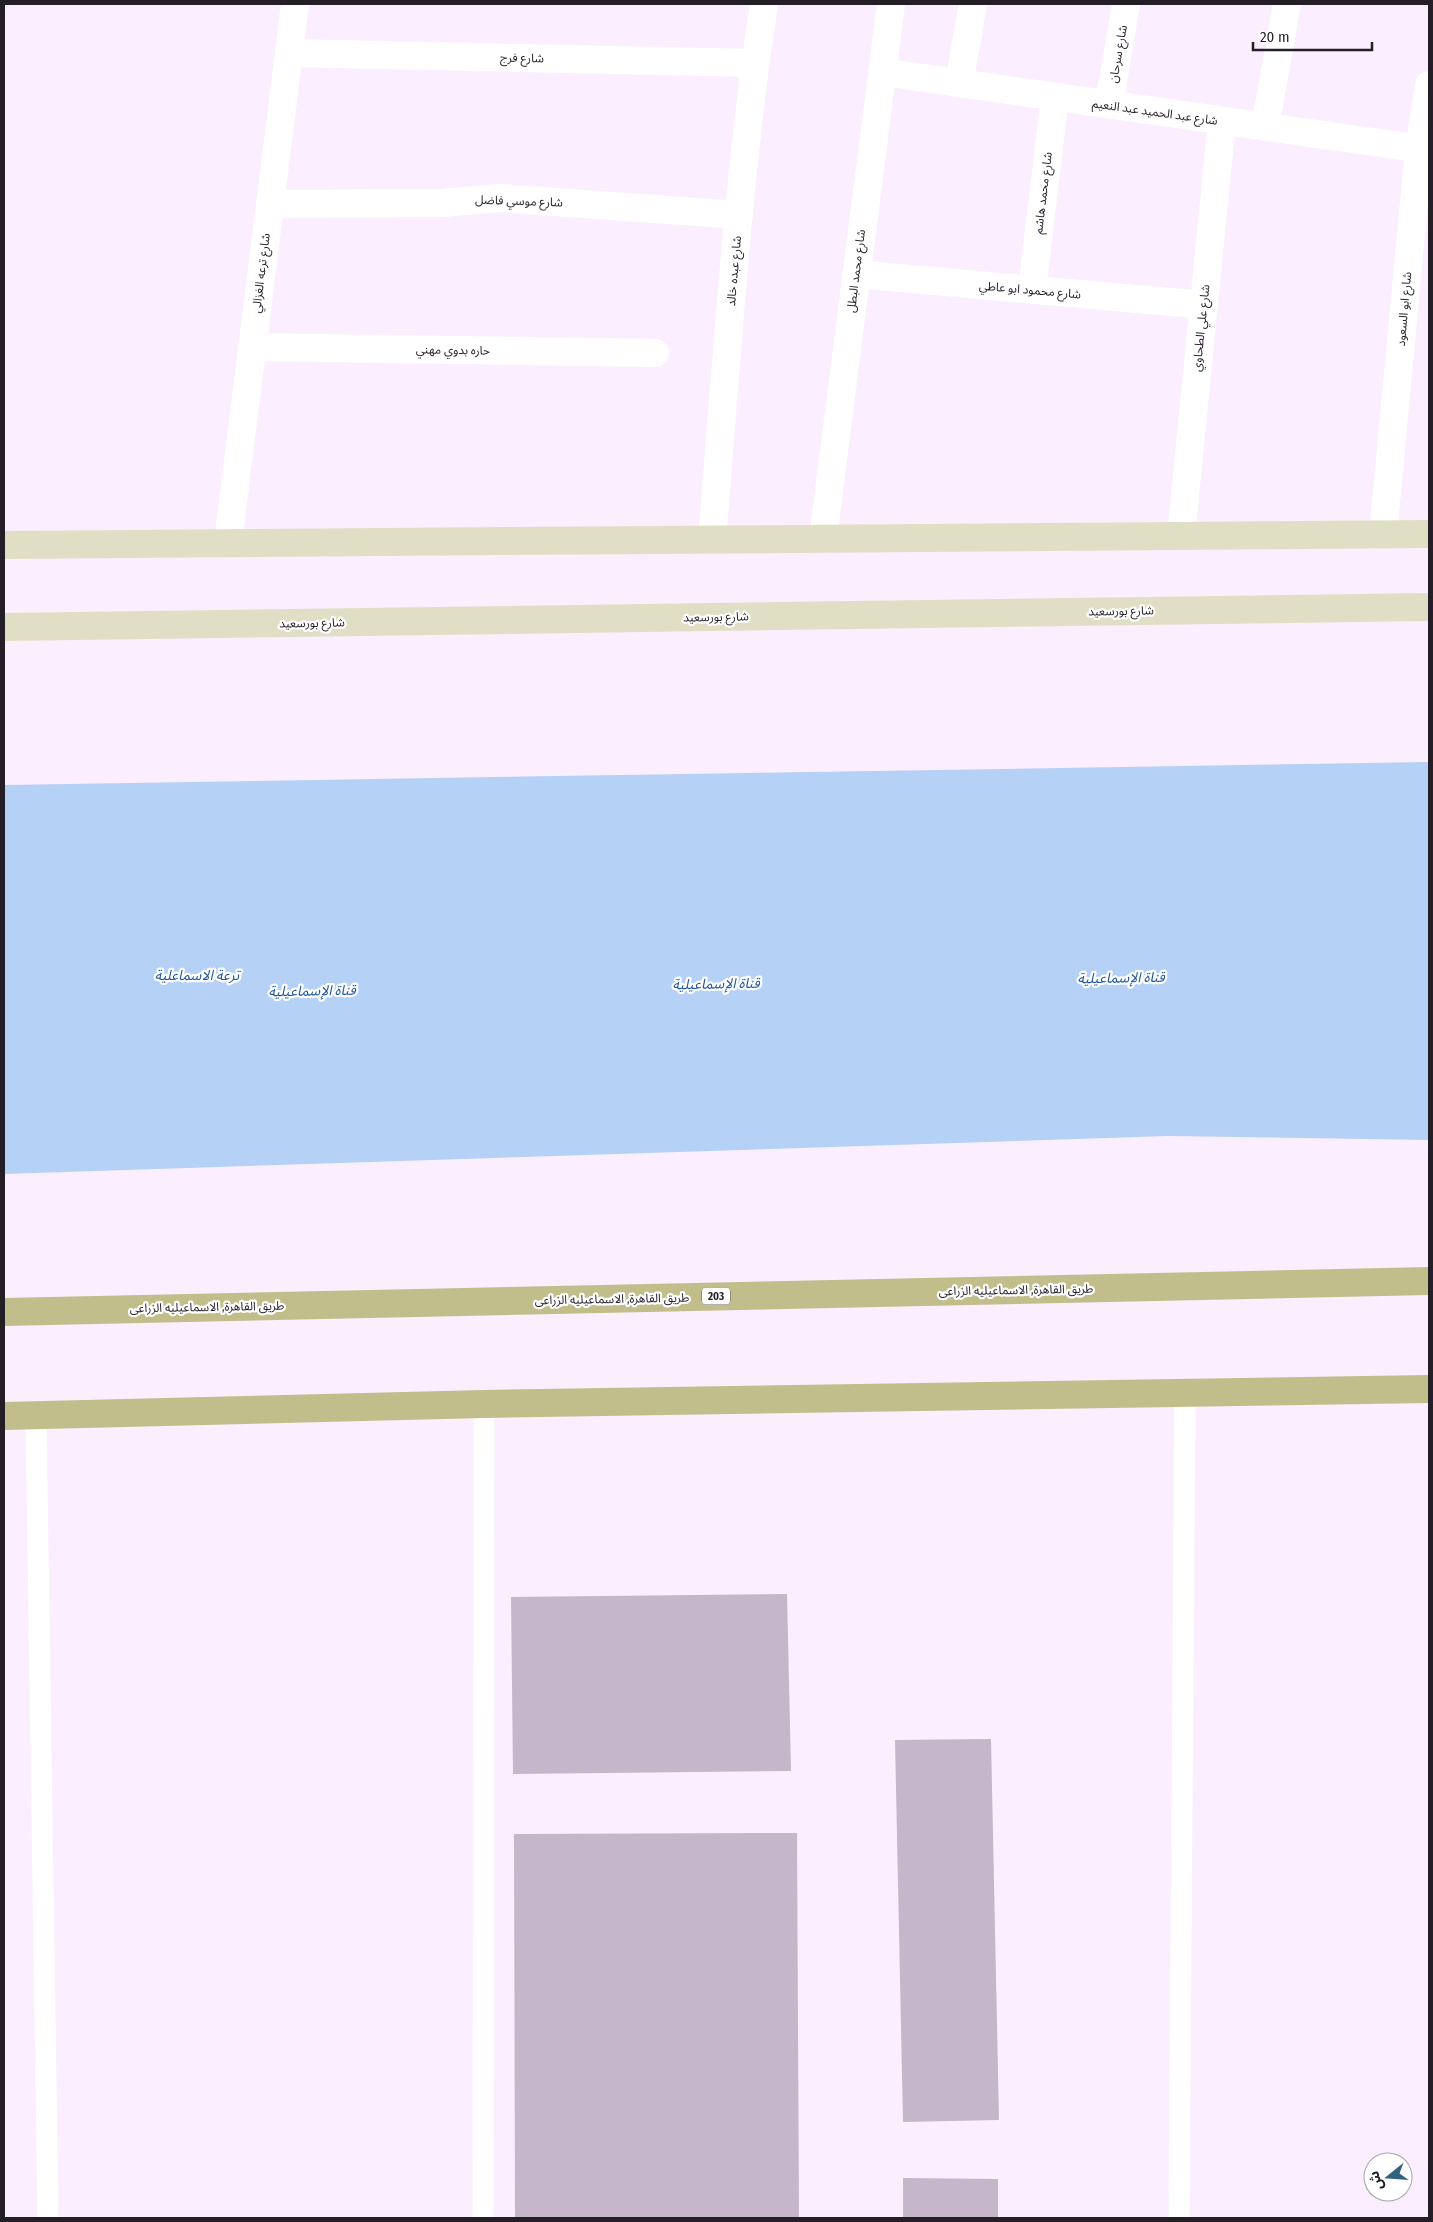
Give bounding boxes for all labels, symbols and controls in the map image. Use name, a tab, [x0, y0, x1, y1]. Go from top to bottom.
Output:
scale bar	[1253, 20, 1372, 52]
street label: شارع سرحان	[1106, 24, 1132, 84]
text: 20 m	[1260, 28, 1290, 46]
street label: شارع فرج	[500, 51, 544, 67]
street label: شارع عبد الحميد عبد النعيم	[1091, 96, 1219, 130]
street label: شارع محمد هاشم	[1031, 151, 1057, 235]
street label: شارع موسي فاضل	[475, 192, 563, 212]
street label: شارع محمد البطل	[844, 229, 870, 314]
street label: شارع ترعه الغزالي	[249, 232, 276, 314]
street label: شارع عبده خالد	[724, 235, 746, 307]
street label: شارع ابو السعود	[1394, 271, 1416, 347]
street label: شارع محمود ابو عاطي	[978, 279, 1082, 304]
street label: شارع علي الطحاوي	[1189, 284, 1215, 373]
street label: حاره بدوي مهني	[416, 342, 490, 360]
street label: شارع بورسعيد	[1088, 603, 1154, 621]
street label: شارع بورسعيد	[683, 609, 749, 627]
street label: شارع بورسعيد	[279, 615, 345, 633]
water label: ترعة الاسماعلية	[155, 967, 241, 984]
water label: قناة الإسماعيلية	[1077, 969, 1166, 988]
water label: قناة الإسماعيلية	[672, 975, 761, 994]
water label: قناة الإسماعيلية	[268, 982, 357, 1001]
street label: طريق القاهرة, الاسماعيليه الزراعى	[938, 1282, 1094, 1299]
road number: 203	[702, 1288, 730, 1304]
street label: طريق القاهرة, الاسماعيليه الزراعى	[534, 1291, 690, 1308]
street label: طريق القاهرة, الاسماعيليه الزراعى	[129, 1299, 285, 1316]
north arrow	[1363, 2152, 1413, 2202]
text: ش	[1365, 2169, 1387, 2192]

